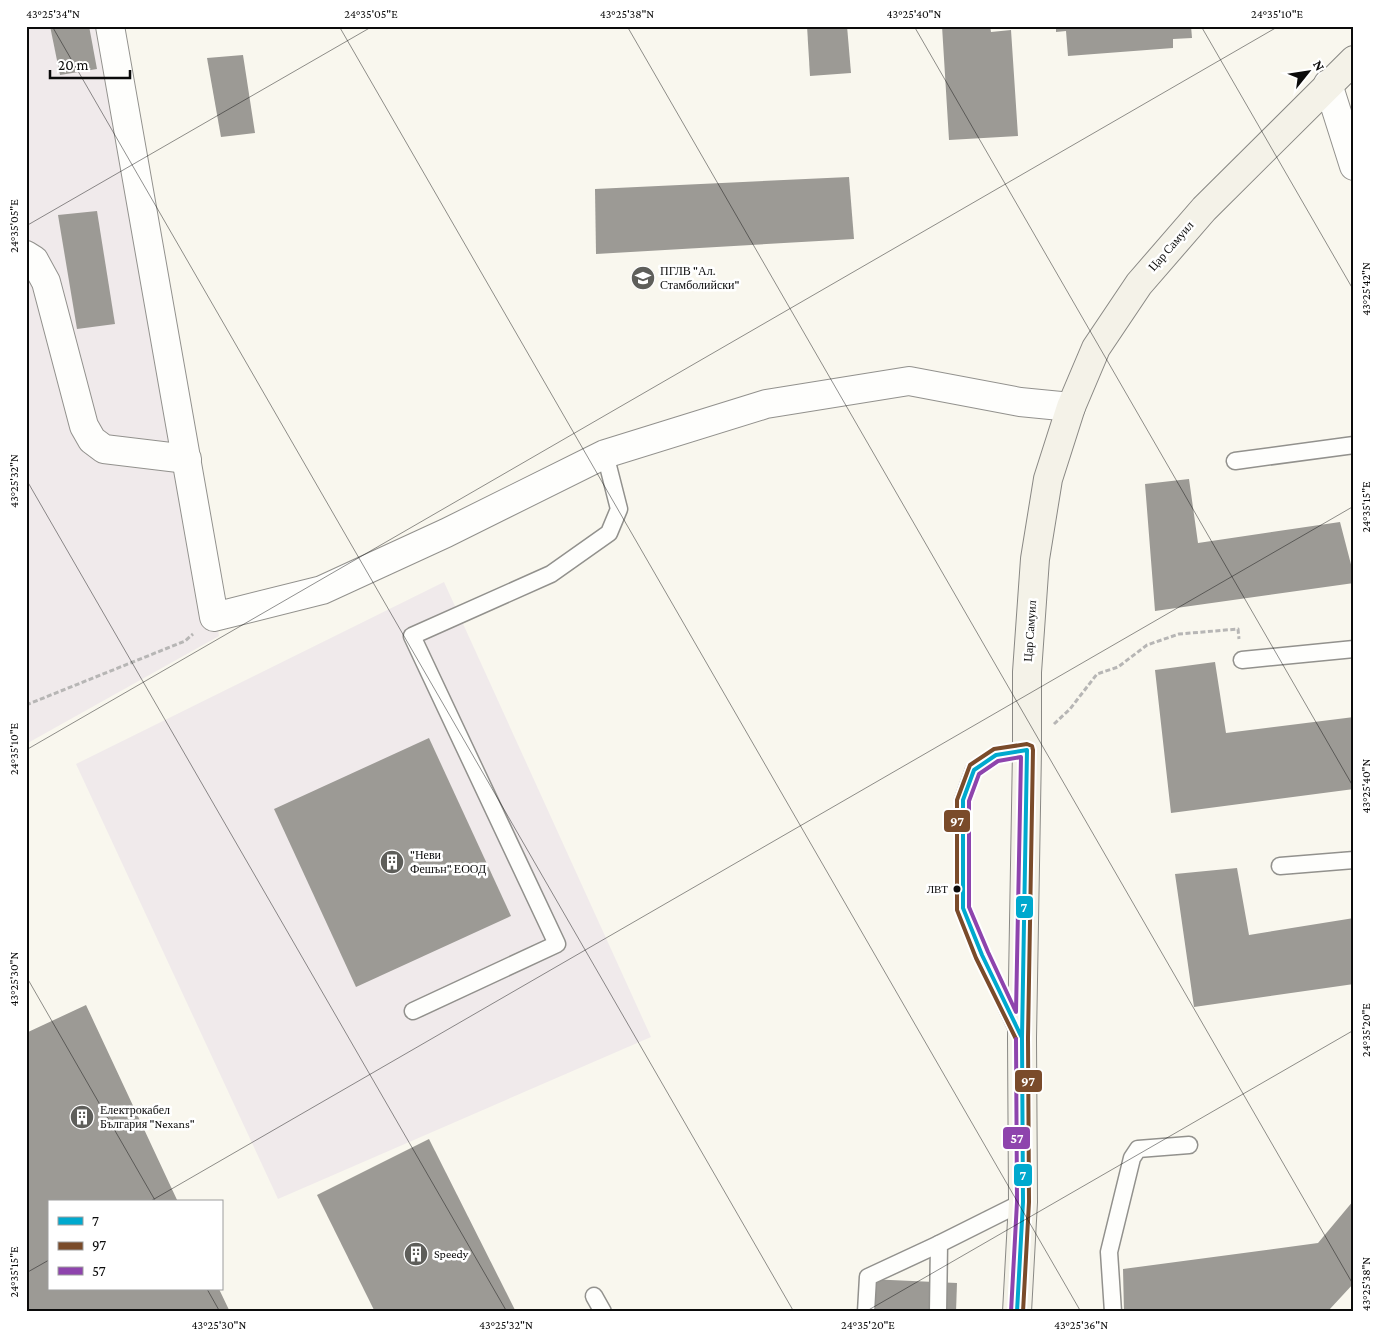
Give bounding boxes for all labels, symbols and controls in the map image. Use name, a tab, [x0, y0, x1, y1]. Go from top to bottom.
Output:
text: 43°25'34"N	[26, 7, 80, 21]
text: 24°35'05"E	[344, 7, 398, 21]
text: 43°25'38"N	[600, 7, 654, 21]
text: 43°25'40"N	[887, 7, 942, 21]
text: 24°35'10"E	[1251, 7, 1304, 21]
scale bar	[50, 48, 130, 80]
north arrow	[1282, 48, 1332, 98]
text: 20 m	[58, 57, 89, 73]
text: N	[1310, 57, 1329, 74]
text: 24°35'05"E	[7, 199, 21, 253]
street label: Цар Самуил	[1146, 218, 1196, 274]
text: 43°25'42"N	[1359, 262, 1373, 316]
place label: ПГЛВ "Ал. Стамболийски"	[660, 264, 740, 292]
school or university icon: ПГЛВ "Ал. Стамболийски"	[630, 265, 656, 291]
text: 43°25'32"N	[7, 454, 21, 508]
text: 24°35'15"E	[1359, 481, 1373, 533]
street label: Цар Самуил	[1021, 600, 1039, 662]
text: 24°35'10"E	[7, 722, 21, 775]
text: 43°25'40"N	[1359, 758, 1373, 813]
line badge: 97	[943, 809, 971, 833]
text: 97	[950, 813, 964, 829]
place label: "Неви Фешън" ЕООД	[410, 848, 486, 876]
building icon: "Неви Фешън" ЕООД	[379, 849, 405, 875]
place label: ЛВТ	[927, 883, 948, 895]
marker: ЛВТ	[952, 884, 962, 894]
line badge: 7	[1015, 895, 1034, 919]
text: 7	[1021, 899, 1028, 915]
text: 43°25'30"N	[7, 951, 21, 1006]
text: 24°35'20"E	[1359, 1003, 1373, 1057]
line badge: 97	[1014, 1069, 1043, 1093]
text: 97	[1021, 1073, 1035, 1089]
place label: Електрокабел България "Nexans"	[100, 1103, 195, 1131]
building icon: Електрокабел България "Nexans"	[69, 1104, 95, 1130]
line badge: 57	[1002, 1126, 1031, 1150]
text: 57	[1010, 1130, 1024, 1146]
line badge: 7	[1013, 1163, 1033, 1187]
text: 7	[1020, 1167, 1027, 1183]
legend	[48, 1200, 222, 1290]
text: 7	[92, 1213, 99, 1229]
text: 97	[92, 1237, 106, 1253]
building icon: Speedy	[403, 1241, 429, 1267]
text: 24°35'15"E	[7, 1246, 21, 1298]
place label: Speedy	[434, 1247, 469, 1261]
text: 43°25'38"N	[1359, 1257, 1373, 1311]
text: 57	[92, 1263, 106, 1279]
text: 43°25'30"N	[192, 1318, 247, 1332]
text: 43°25'32"N	[479, 1318, 533, 1332]
text: 24°35'20"E	[841, 1318, 895, 1332]
text: 43°25'36"N	[1054, 1318, 1108, 1332]

